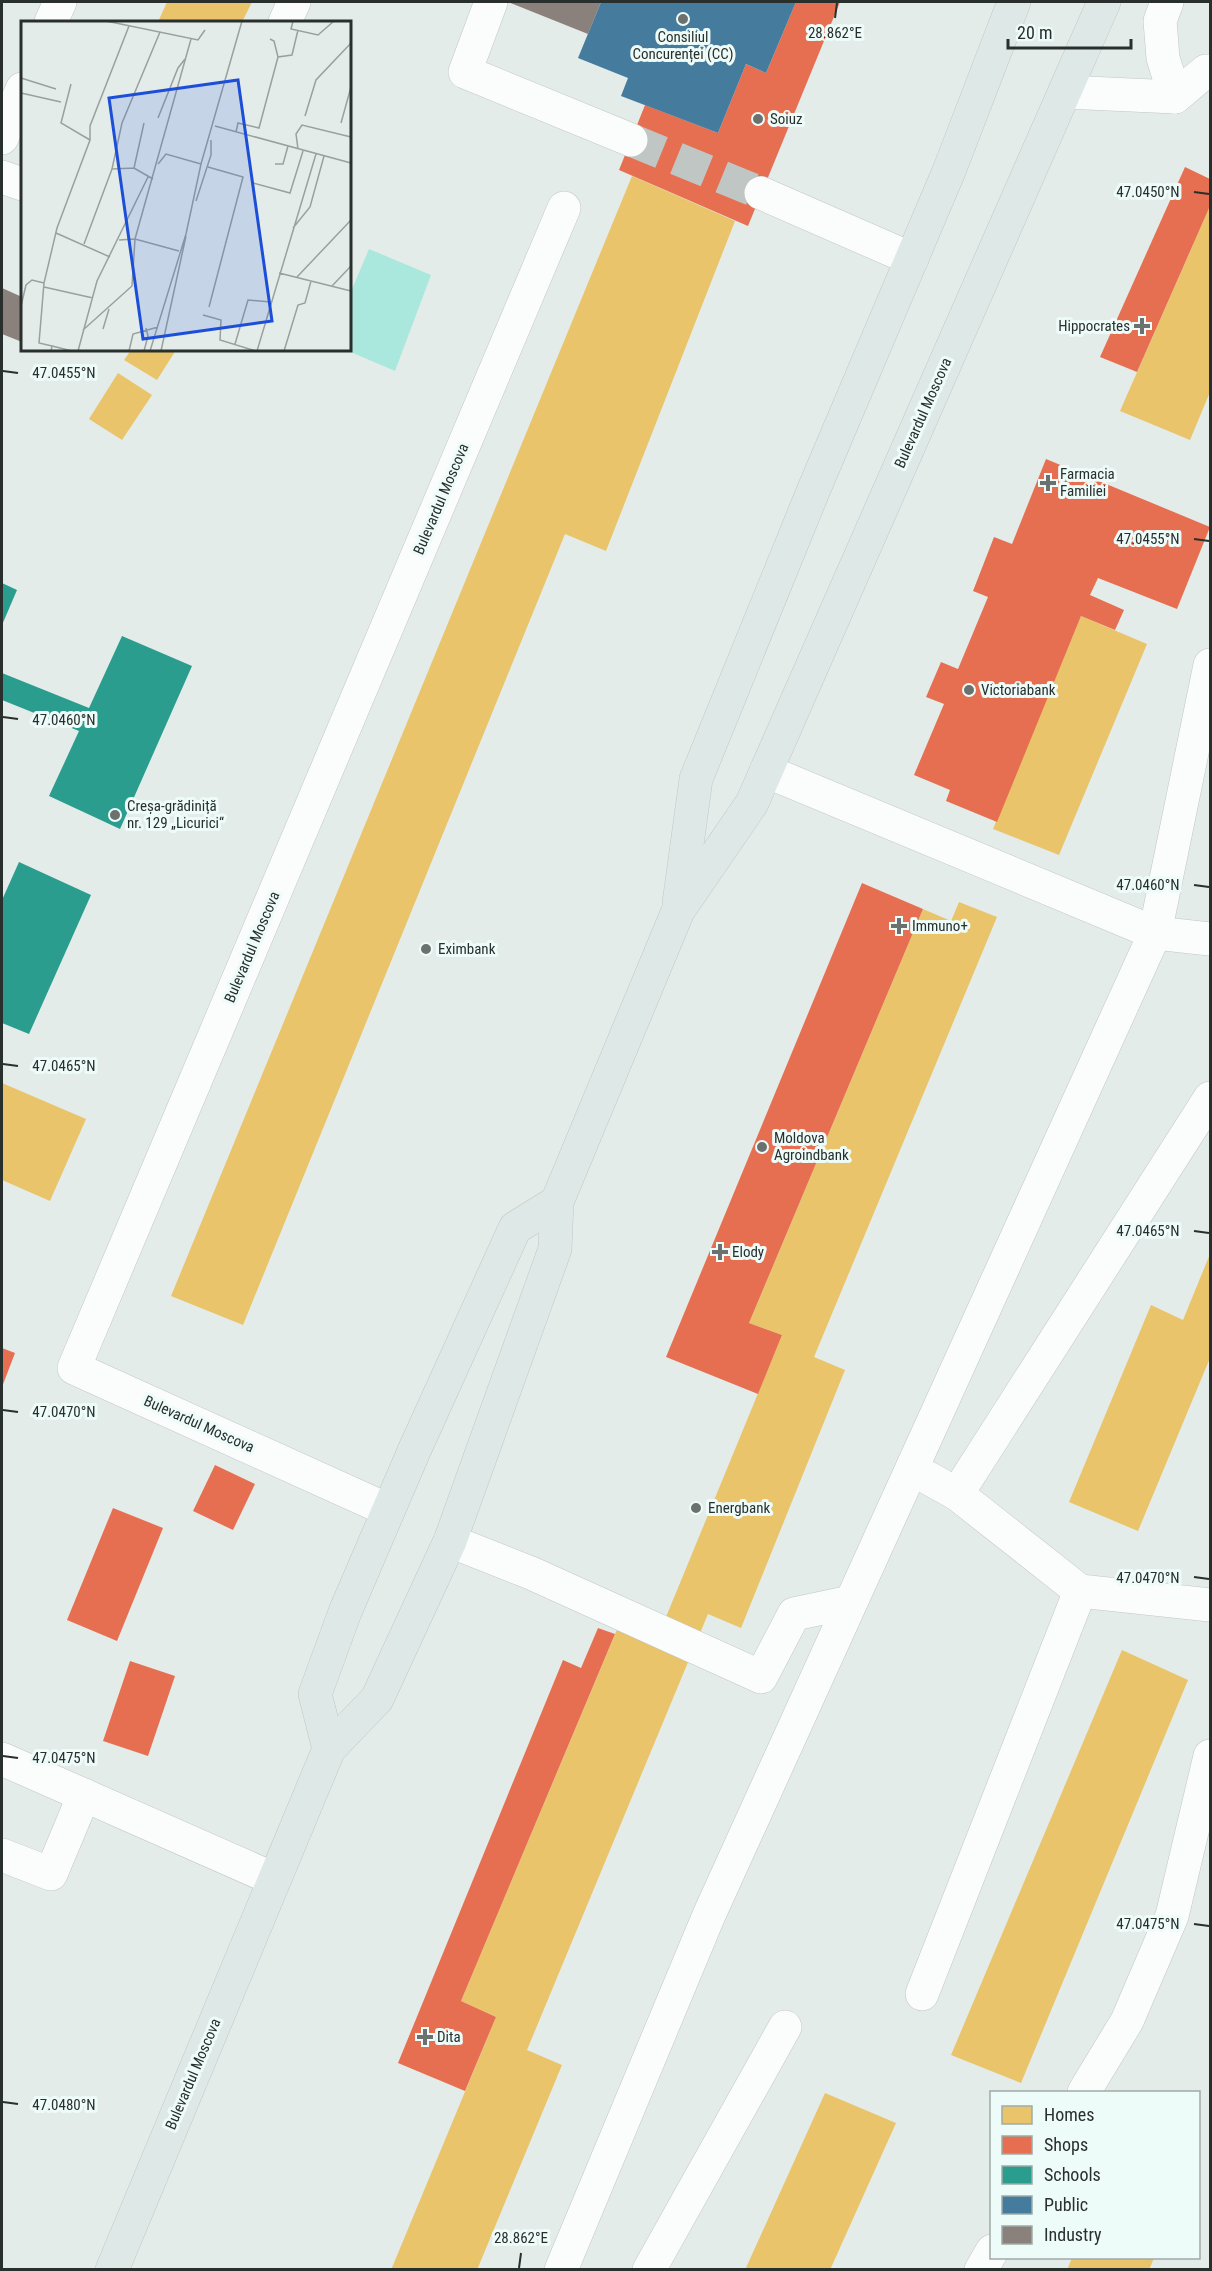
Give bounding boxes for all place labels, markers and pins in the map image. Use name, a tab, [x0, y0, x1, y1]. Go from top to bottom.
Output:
marker: Consiliul Concurenței (СС)	[676, 12, 690, 26]
place label: Consiliul Concurenței (СС)	[632, 28, 734, 63]
place label: Soiuz	[770, 110, 803, 128]
marker: Soiuz	[751, 112, 765, 126]
place label: Hippocrates	[1058, 317, 1130, 335]
marker: Hippocrates	[1135, 319, 1149, 333]
place label: Farmacia Familiei	[1060, 465, 1115, 500]
marker: Farmacia Familiei	[1041, 476, 1055, 490]
place label: Victoriabank	[981, 681, 1056, 699]
marker: Victoriabank	[962, 683, 976, 697]
place label: Creșa-grădiniță nr. 129 „Licurici“	[127, 797, 224, 832]
marker: Creșa-grădiniță nr. 129 „Licurici“	[108, 808, 122, 822]
marker: Immuno+	[890, 917, 908, 935]
place label: Immuno+	[912, 917, 968, 935]
place label: Eximbank	[438, 940, 496, 958]
marker: Eximbank	[419, 942, 433, 956]
place label: Moldova Agroindbank	[774, 1129, 849, 1164]
marker: Moldova Agroindbank	[755, 1140, 769, 1154]
place label: Elody	[732, 1243, 764, 1261]
marker: Elody	[713, 1245, 727, 1259]
place label: Energbank	[708, 1499, 770, 1517]
marker: Energbank	[689, 1501, 703, 1515]
place label: Dita	[437, 2028, 461, 2046]
marker: Dita	[418, 2030, 432, 2044]

